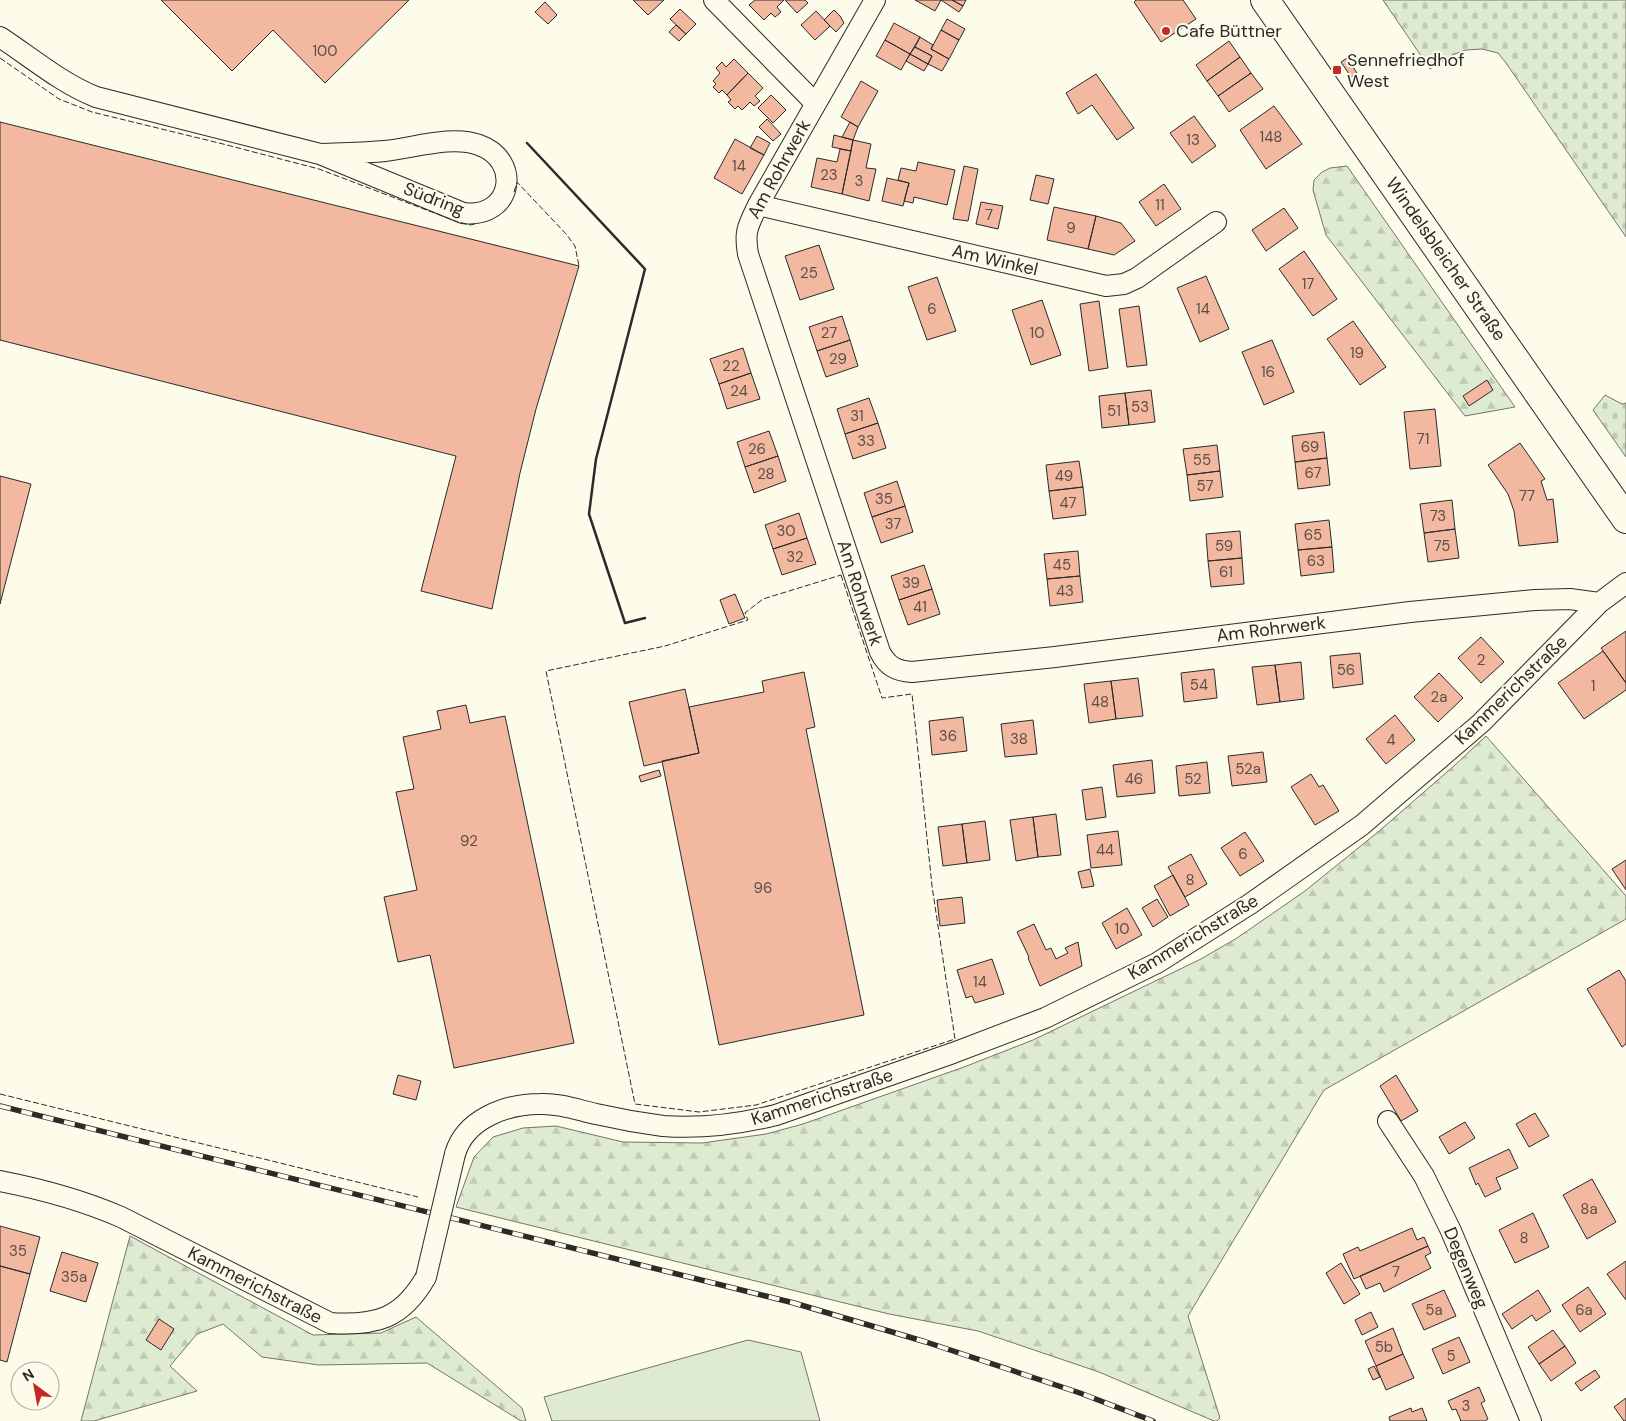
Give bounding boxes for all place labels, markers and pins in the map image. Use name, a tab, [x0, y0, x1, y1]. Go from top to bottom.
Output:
place label: Cafe Büttner	[1176, 19, 1282, 43]
marker: Cafe Büttner	[1160, 25, 1172, 37]
place label: Sennefriedhof West	[1347, 48, 1464, 93]
marker: Sennefriedhof West	[1331, 64, 1343, 76]

